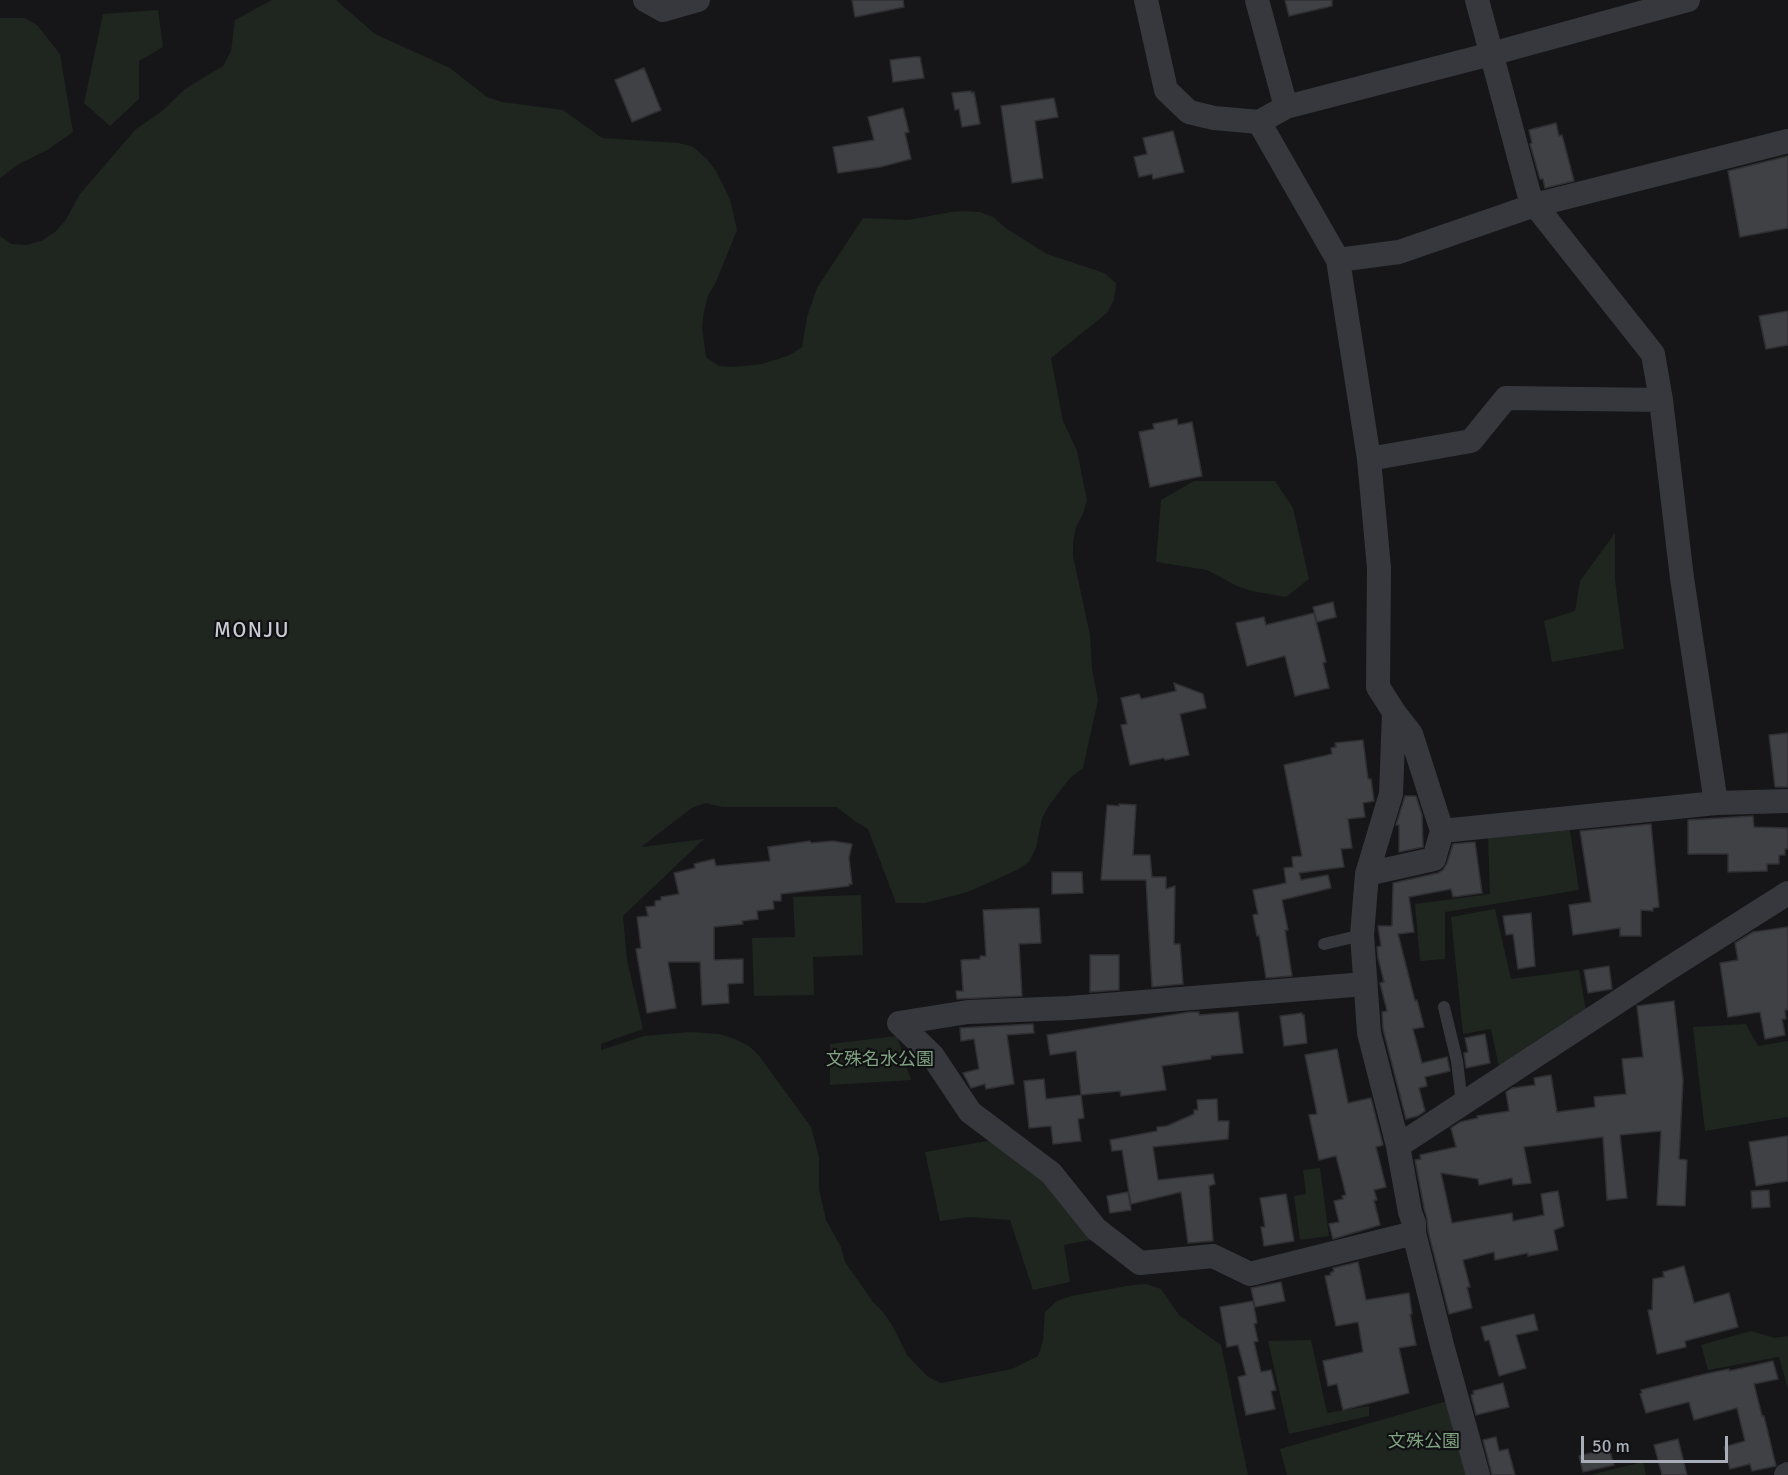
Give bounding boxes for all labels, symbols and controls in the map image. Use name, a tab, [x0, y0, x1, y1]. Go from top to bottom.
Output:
district label: MONJU	[214, 618, 290, 644]
park label: 文殊名水公園	[826, 1049, 934, 1071]
scale bar	[1584, 1424, 1731, 1462]
park label: 文殊公園	[1388, 1431, 1460, 1453]
text: 50 m	[1592, 1435, 1630, 1457]

